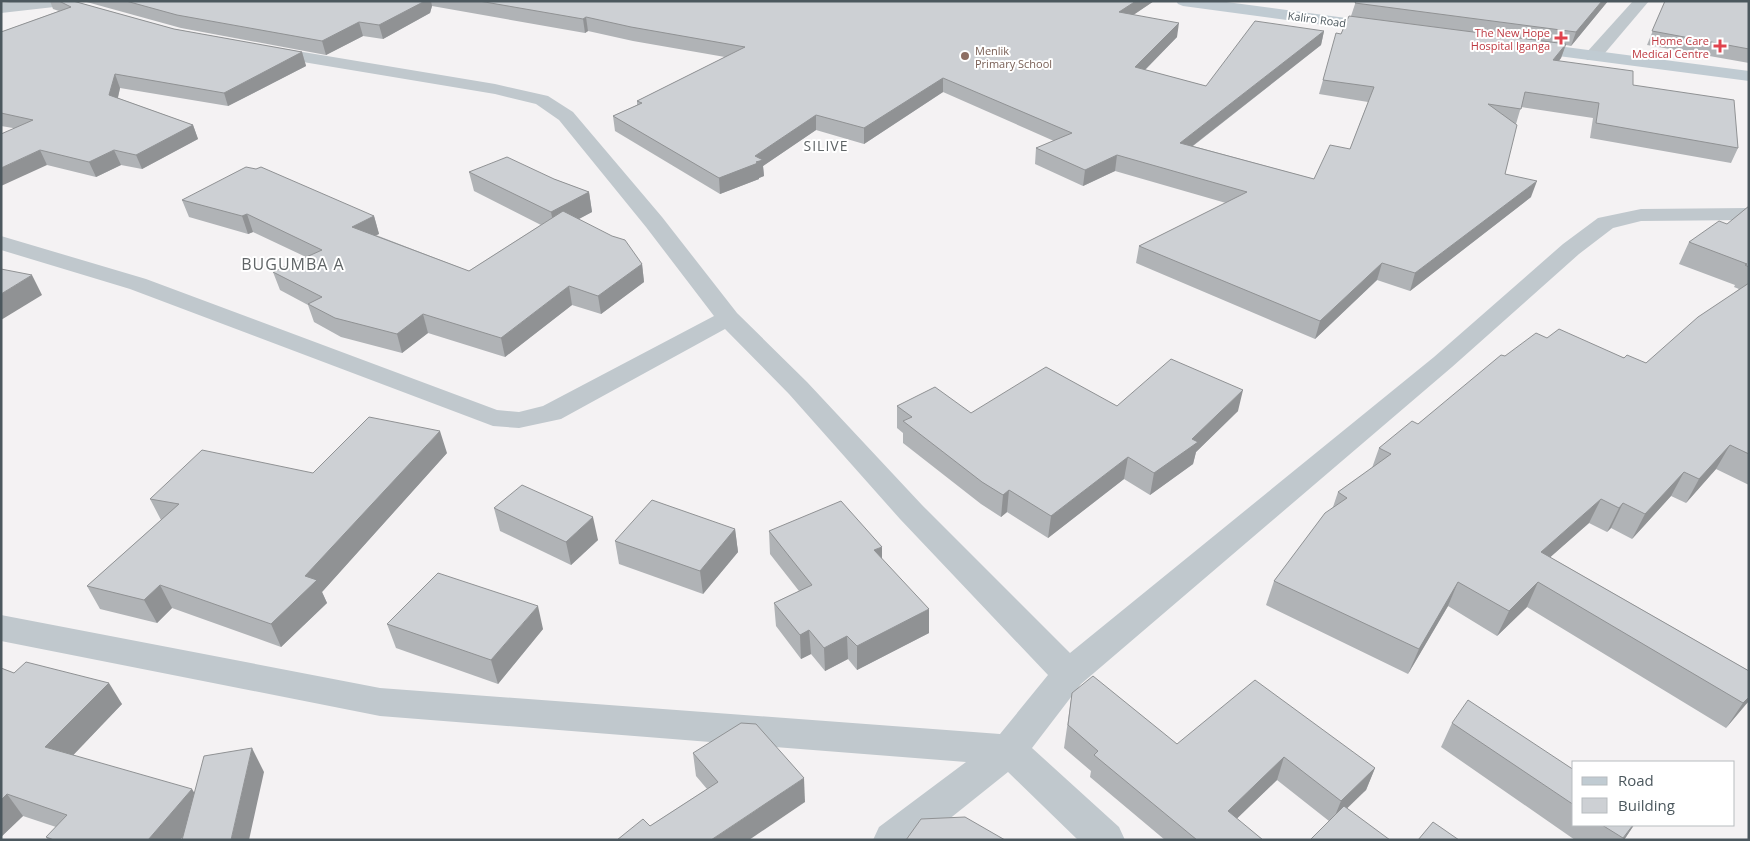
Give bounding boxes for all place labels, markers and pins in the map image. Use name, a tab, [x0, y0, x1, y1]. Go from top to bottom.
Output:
place label: The New Hope Hospital Iganga	[1471, 25, 1550, 53]
marker: The New Hope Hospital Iganga	[1554, 31, 1568, 45]
place label: Home Care Medical Centre	[1632, 33, 1709, 61]
marker: Home Care Medical Centre	[1713, 39, 1727, 53]
place label: Menlik Primary School	[975, 43, 1052, 71]
marker: Menlik Primary School	[959, 50, 971, 62]

